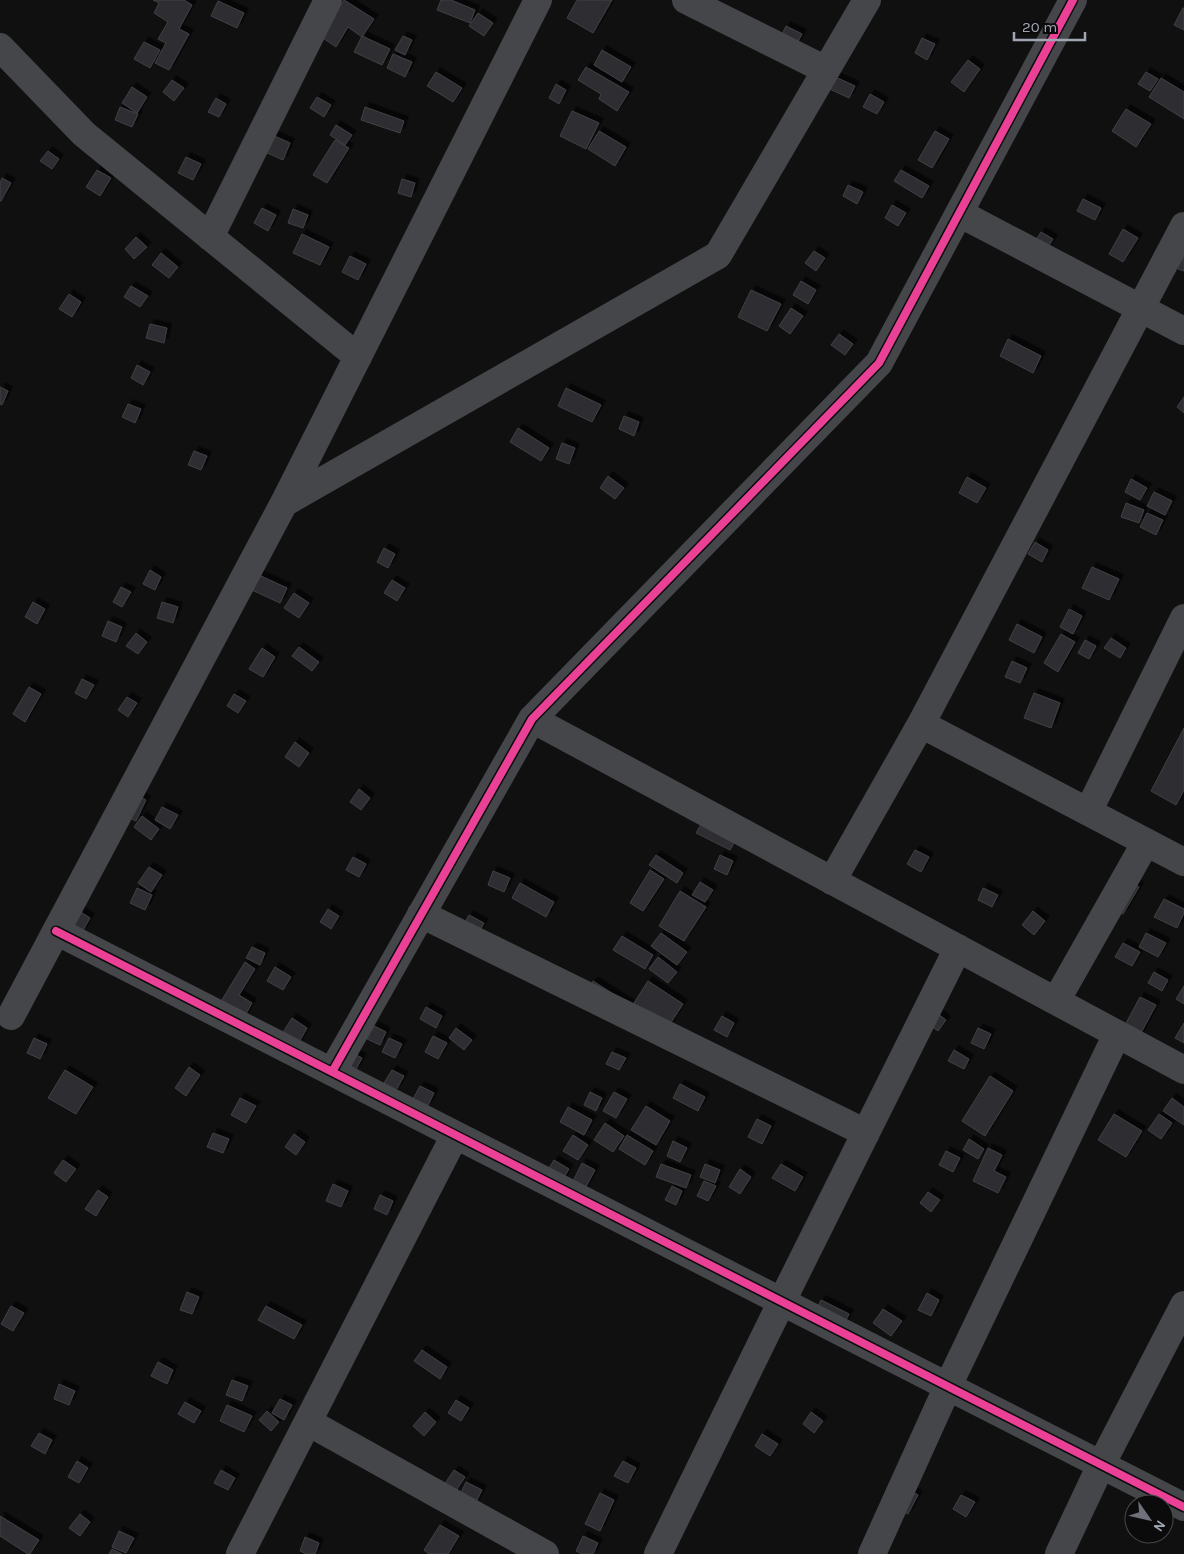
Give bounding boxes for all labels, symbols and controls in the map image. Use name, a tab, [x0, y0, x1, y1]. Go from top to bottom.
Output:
scale bar	[1014, 10, 1085, 42]
text: 20 m	[1022, 18, 1057, 36]
north arrow	[1124, 1494, 1174, 1544]
text: N	[1150, 1517, 1169, 1535]

